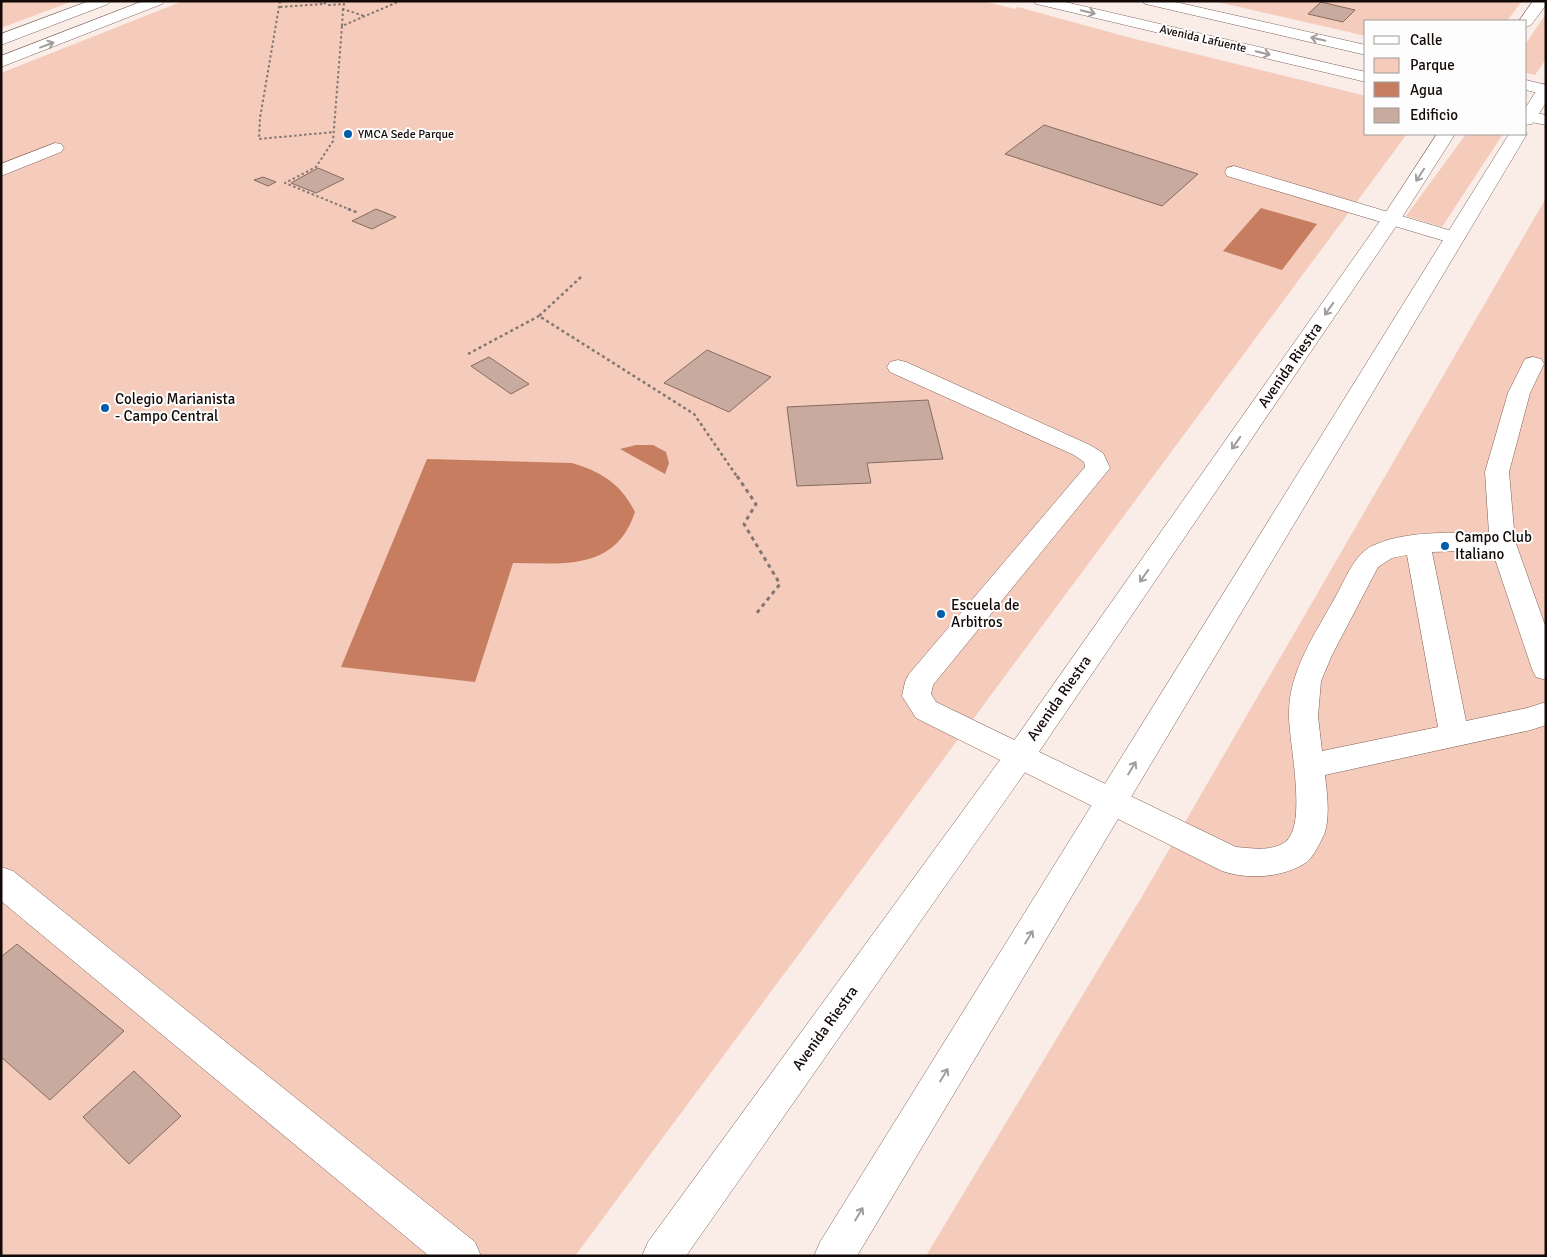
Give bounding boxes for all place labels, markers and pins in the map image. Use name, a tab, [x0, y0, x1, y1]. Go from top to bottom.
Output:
place label: YMCA Sede Parque	[358, 127, 454, 142]
marker: YMCA Sede Parque	[342, 128, 354, 140]
place label: Colegio Marianista - Campo Central	[115, 390, 235, 425]
marker: Colegio Marianista - Campo Central	[99, 402, 111, 414]
place label: Campo Club Italiano	[1455, 528, 1532, 563]
marker: Campo Club Italiano	[1439, 540, 1451, 552]
place label: Escuela de Arbitros	[951, 596, 1020, 631]
marker: Escuela de Arbitros	[935, 608, 947, 620]

